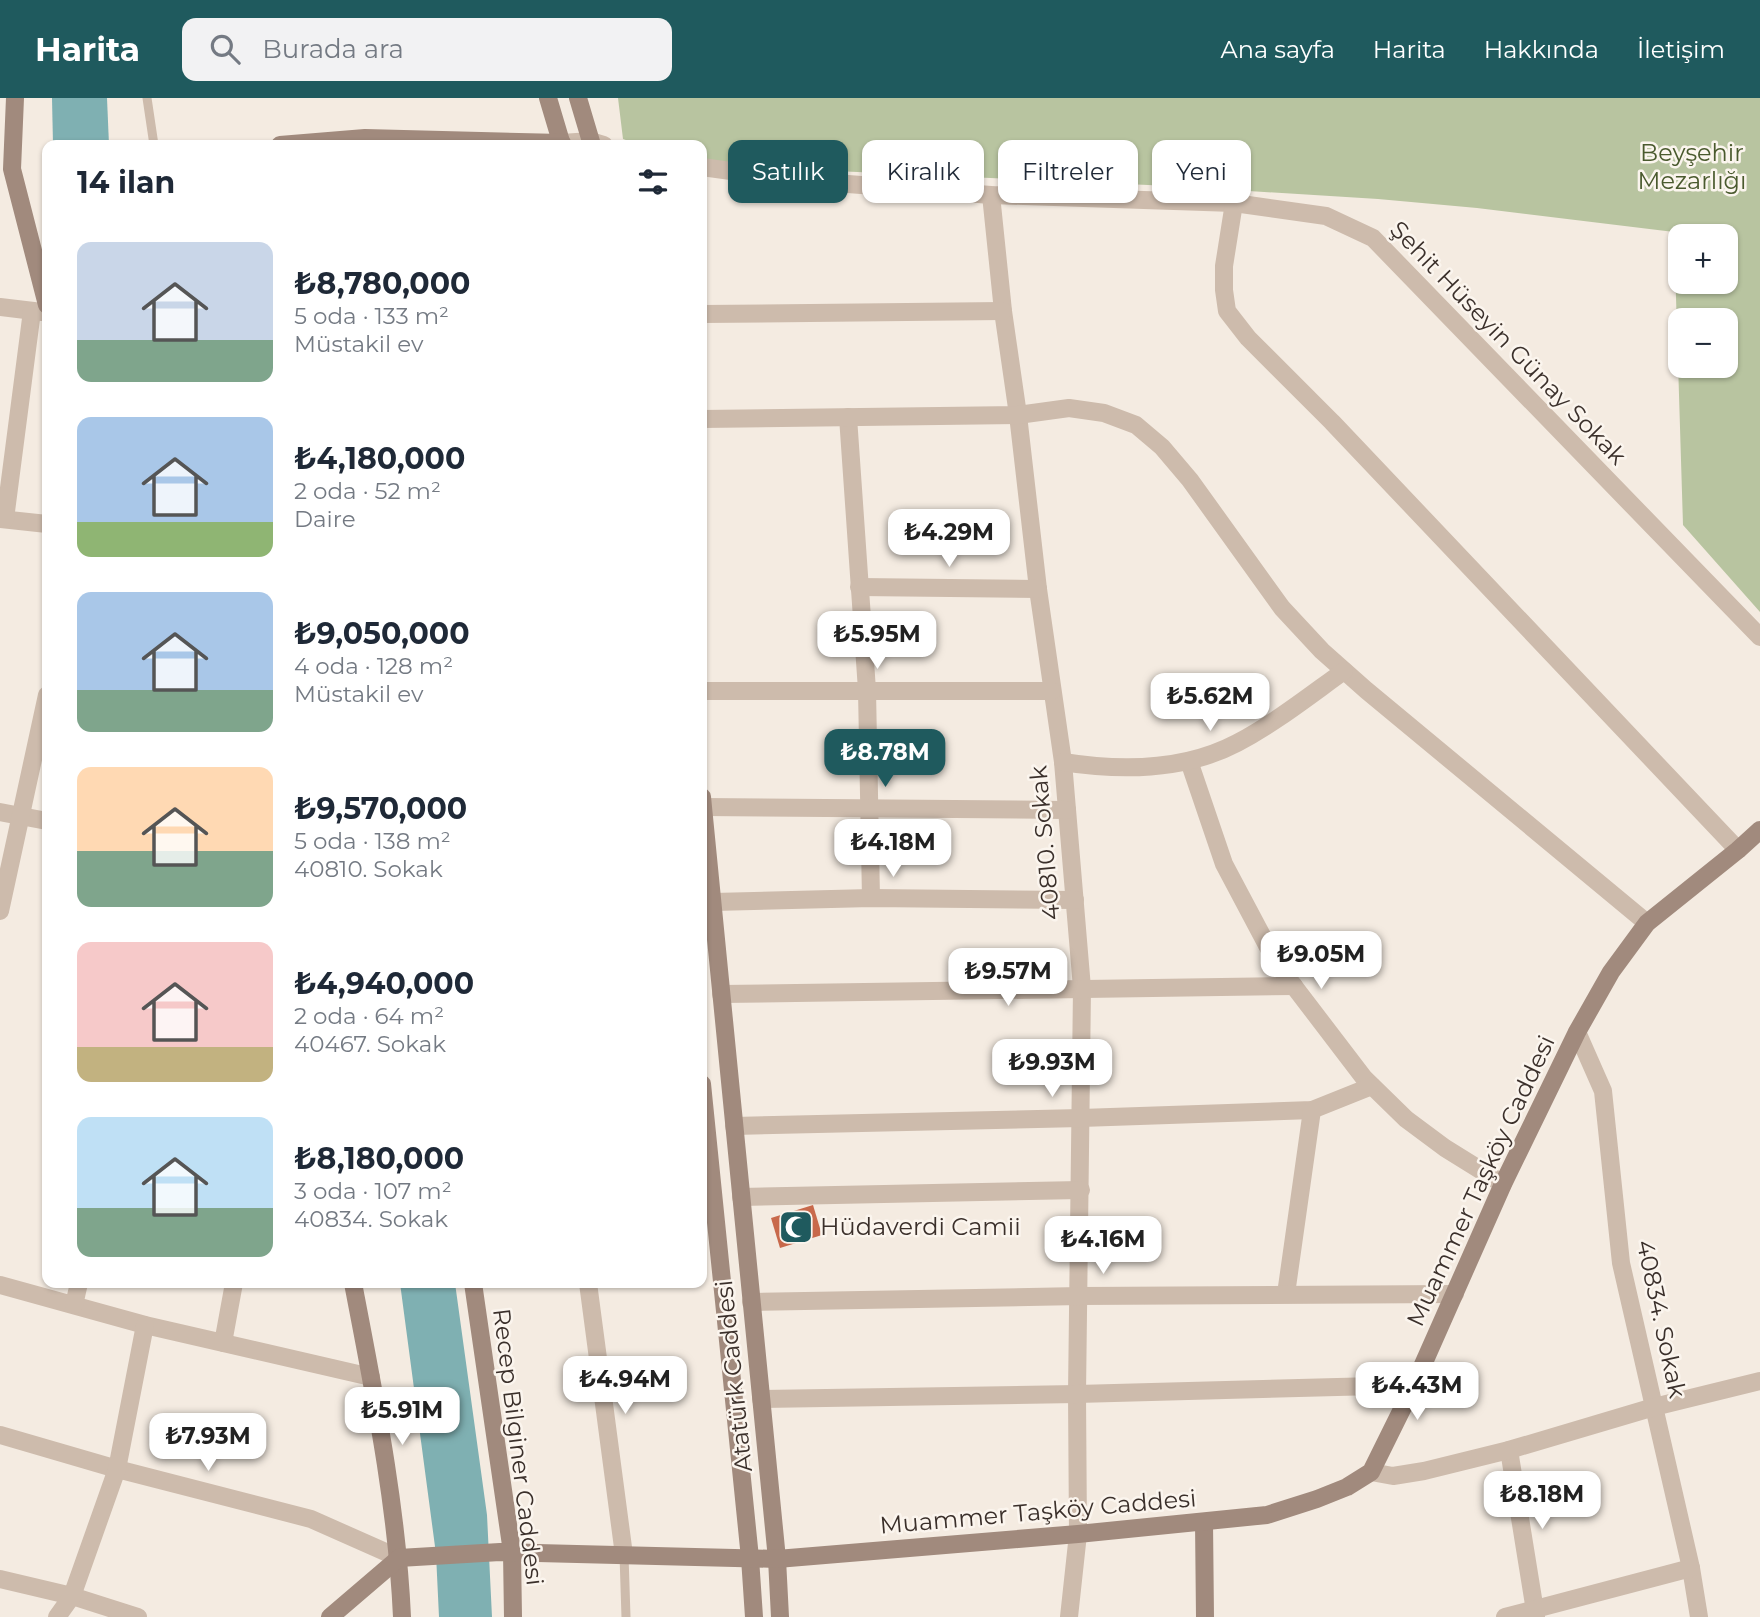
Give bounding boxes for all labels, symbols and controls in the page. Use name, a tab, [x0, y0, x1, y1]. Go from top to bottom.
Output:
search box	[182, 18, 672, 81]
text: Harita	[35, 29, 140, 69]
icon: search	[206, 30, 244, 68]
text: Burada ara	[262, 33, 404, 65]
text: Ana sayfa	[1220, 35, 1335, 64]
text: Harita	[1373, 35, 1446, 64]
text: Hakkında	[1484, 35, 1599, 64]
text: İletişim	[1637, 35, 1725, 64]
park label: Beyşehir Mezarlığı	[1638, 138, 1746, 195]
chip: Satılık	[728, 140, 848, 203]
chip: Kiralık	[862, 140, 984, 203]
chip: Filtreler	[998, 140, 1138, 203]
chip: Yeni	[1152, 140, 1251, 203]
icon: filters	[634, 163, 672, 201]
text: 14 ilan	[77, 164, 175, 201]
street label: Şehit Hüseyin Günay Sokak	[1384, 215, 1633, 471]
map controls	[1668, 224, 1738, 378]
button: +	[1668, 224, 1738, 294]
text: ₺8,780,000	[294, 265, 470, 302]
icon: home	[133, 270, 217, 354]
text: 5 oda · 133 m²	[294, 302, 449, 330]
button: −	[1668, 308, 1738, 378]
text: Müstakil ev	[294, 330, 423, 358]
text: ₺4,180,000	[294, 440, 465, 477]
icon: home	[133, 445, 217, 529]
text: 2 oda · 52 m²	[294, 477, 441, 505]
text: Daire	[294, 505, 356, 533]
pin: ₺4.29M	[892, 510, 1006, 569]
text: ₺4.29M	[904, 518, 994, 546]
pin: ₺5.95M	[820, 612, 934, 671]
text: ₺9,050,000	[294, 615, 470, 652]
icon: home	[133, 620, 217, 704]
text: ₺5.95M	[833, 620, 921, 648]
text: 4 oda · 128 m²	[294, 652, 453, 680]
pin: ₺5.62M	[1153, 674, 1267, 733]
text: Müstakil ev	[294, 680, 423, 708]
text: ₺5.62M	[1167, 682, 1253, 710]
pin: ₺8.78M	[828, 730, 942, 789]
text: ₺8.78M	[840, 738, 930, 766]
street label: 40810. Sokak	[1023, 764, 1066, 922]
text: ₺9,570,000	[294, 790, 467, 827]
icon: home	[133, 795, 217, 879]
pin: ₺4.18M	[836, 820, 950, 879]
text: 5 oda · 138 m²	[294, 827, 451, 855]
text: ₺4.18M	[850, 828, 936, 856]
text: 40810. Sokak	[294, 855, 443, 883]
pin: ₺9.05M	[1264, 932, 1378, 991]
text: ₺9.05M	[1277, 940, 1365, 968]
pin: ₺9.57M	[951, 948, 1065, 1008]
text: ₺9.57M	[964, 957, 1052, 985]
text: ₺4,940,000	[294, 965, 474, 1002]
icon: home	[133, 970, 217, 1054]
text: 2 oda · 64 m²	[294, 1002, 444, 1030]
text: 40467. Sokak	[294, 1030, 446, 1058]
street label: Muammer Taşköy Caddesi	[1400, 1031, 1561, 1331]
pin: ₺9.93M	[995, 1040, 1109, 1099]
text: ₺9.93M	[1008, 1048, 1096, 1076]
text: ₺8,180,000	[294, 1140, 464, 1177]
icon: home	[133, 1145, 217, 1229]
text: 3 oda · 107 m²	[294, 1177, 452, 1205]
text: 40834. Sokak	[294, 1205, 448, 1233]
mosque icon: Hüdaverdi Camii	[777, 1208, 815, 1246]
place label: Hüdaverdi Camii	[820, 1212, 1021, 1241]
pin: ₺4.16M	[1046, 1216, 1160, 1276]
text: ₺4.16M	[1061, 1225, 1145, 1253]
street label: 40834. Sokak	[1631, 1237, 1693, 1401]
street label: Atatürk Caddesi	[709, 1279, 758, 1473]
street label: Recep Bilginer Caddesi	[487, 1307, 550, 1587]
pin: ₺4.94M	[568, 1356, 682, 1416]
pin: ₺4.43M	[1360, 1362, 1474, 1422]
text: ₺4.94M	[579, 1365, 671, 1393]
text: ₺4.43M	[1372, 1371, 1462, 1399]
pin: ₺5.91M	[345, 1388, 459, 1447]
text: ₺5.91M	[361, 1396, 443, 1424]
pin: ₺7.93M	[151, 1414, 265, 1473]
text: ₺7.93M	[165, 1422, 251, 1450]
pin: ₺8.18M	[1485, 1472, 1599, 1531]
text: ₺8.18M	[1500, 1480, 1584, 1508]
street label: Muammer Taşköy Caddesi	[879, 1483, 1197, 1540]

